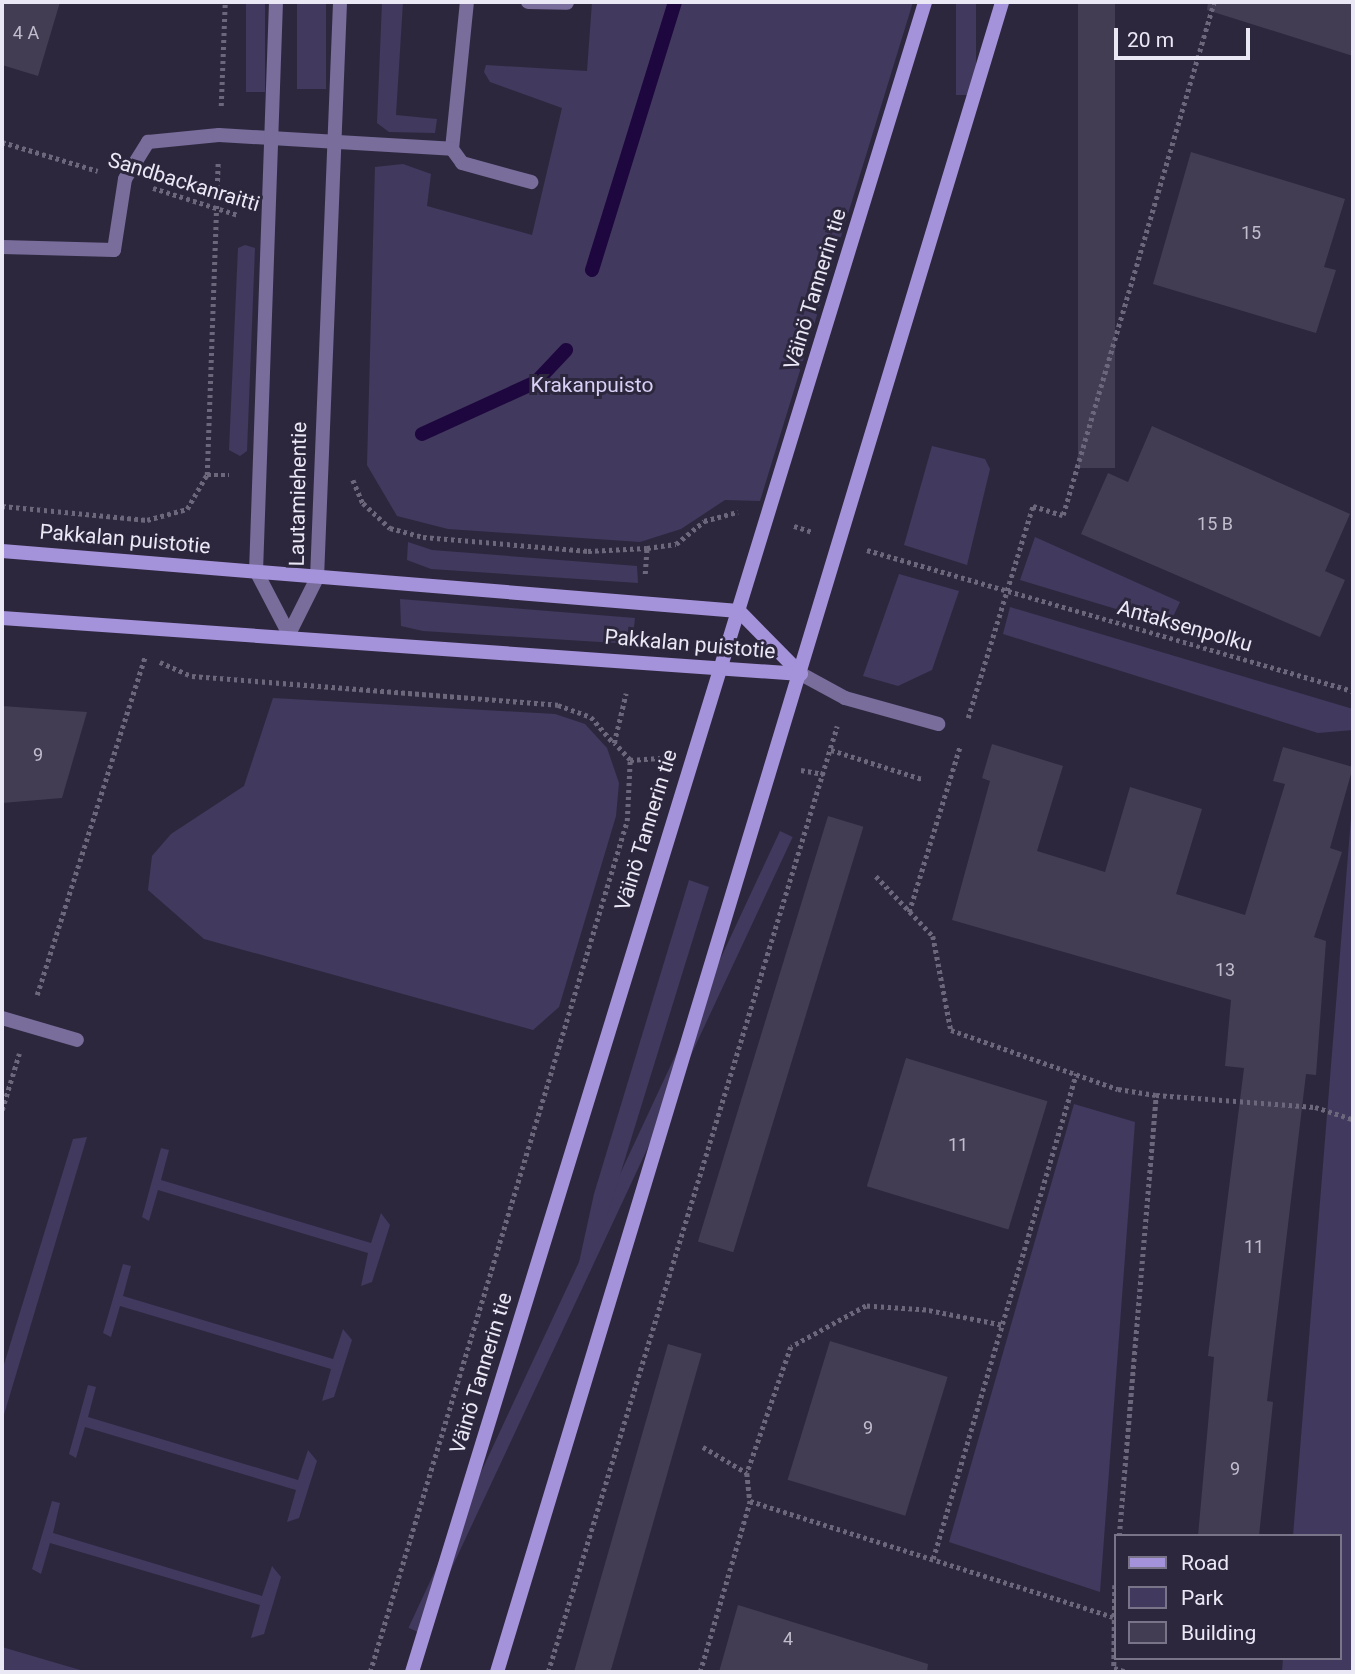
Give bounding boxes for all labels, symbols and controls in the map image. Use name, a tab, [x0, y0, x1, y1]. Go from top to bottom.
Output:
scale bar	[1117, 14, 1254, 58]
house number: 4 A	[13, 22, 39, 44]
text: 20 m	[1127, 28, 1174, 52]
street label: Sandbackanraitti	[105, 147, 263, 217]
street label: Väinö Tannerin tie	[778, 205, 852, 373]
house number: 15	[1241, 222, 1261, 244]
park label: Krakanpuisto	[531, 372, 653, 398]
street label: Lautamiehentie	[284, 421, 312, 567]
house number: 15 B	[1197, 513, 1233, 535]
street label: Pakkalan puistotie	[38, 519, 212, 559]
street label: Antaksenpolku	[1115, 595, 1255, 657]
street label: Pakkalan puistotie	[603, 624, 777, 664]
house number: 9	[33, 744, 43, 766]
street label: Väinö Tannerin tie	[609, 746, 683, 914]
house number: 13	[1215, 959, 1235, 981]
house number: 11	[948, 1134, 968, 1156]
house number: 11	[1244, 1236, 1264, 1258]
street label: Väinö Tannerin tie	[444, 1289, 518, 1457]
house number: 9	[863, 1417, 873, 1439]
house number: 9	[1230, 1458, 1240, 1480]
legend	[1114, 1534, 1341, 1660]
text: Road	[1181, 1551, 1229, 1575]
text: Park	[1181, 1586, 1223, 1610]
text: Building	[1181, 1621, 1256, 1645]
house number: 4	[783, 1628, 793, 1650]

